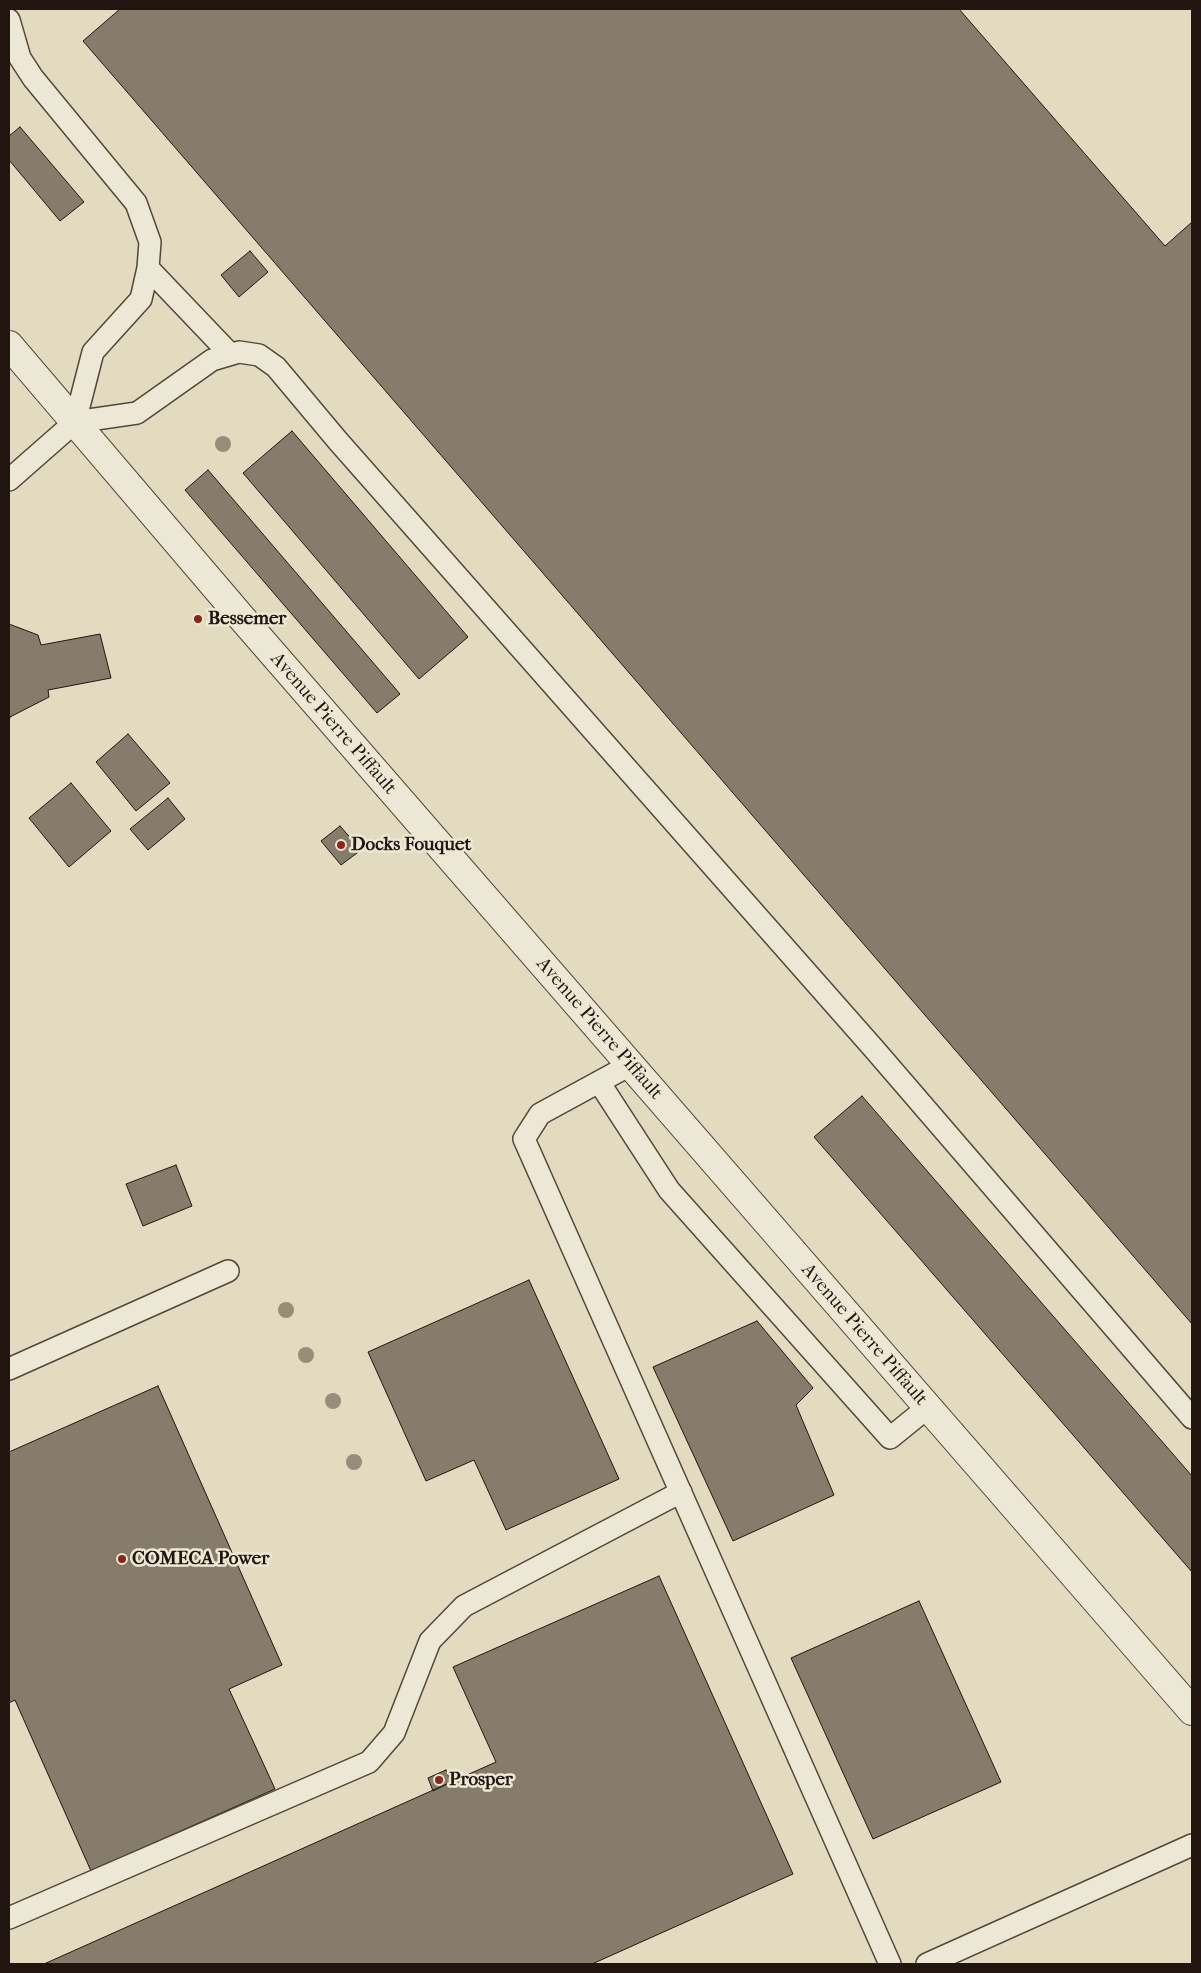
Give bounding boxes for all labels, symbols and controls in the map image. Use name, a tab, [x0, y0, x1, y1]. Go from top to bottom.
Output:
place label: Bessemer	[208, 608, 286, 630]
marker: Bessemer	[192, 613, 204, 625]
street label: Avenue Pierre Piffault	[265, 648, 401, 800]
place label: Docks Fouquet	[351, 834, 471, 856]
marker: Docks Fouquet	[335, 839, 347, 851]
street label: Avenue Pierre Piffault	[531, 953, 667, 1105]
street label: Avenue Pierre Piffault	[796, 1259, 932, 1411]
place label: COMECA Power	[132, 1548, 269, 1570]
marker: COMECA Power	[116, 1553, 128, 1565]
place label: Prosper	[449, 1769, 513, 1791]
marker: Prosper	[433, 1774, 445, 1786]

